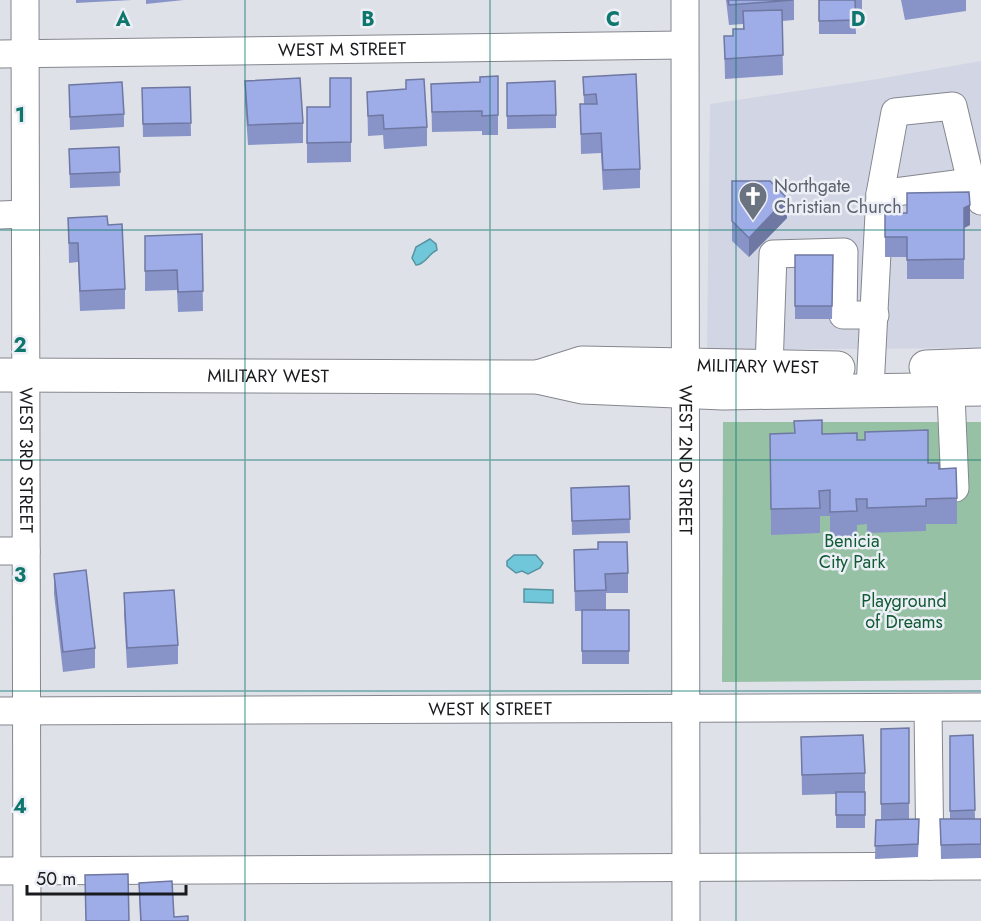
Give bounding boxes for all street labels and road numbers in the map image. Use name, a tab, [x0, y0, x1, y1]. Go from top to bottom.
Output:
street label: WEST M STREET	[278, 36, 407, 63]
street label: MILITARY WEST	[697, 352, 819, 381]
street label: MILITARY WEST	[207, 363, 329, 389]
street label: WEST 2ND STREET	[672, 385, 699, 536]
street label: WEST 3RD STREET	[13, 387, 39, 533]
street label: WEST K STREET	[428, 696, 552, 722]

